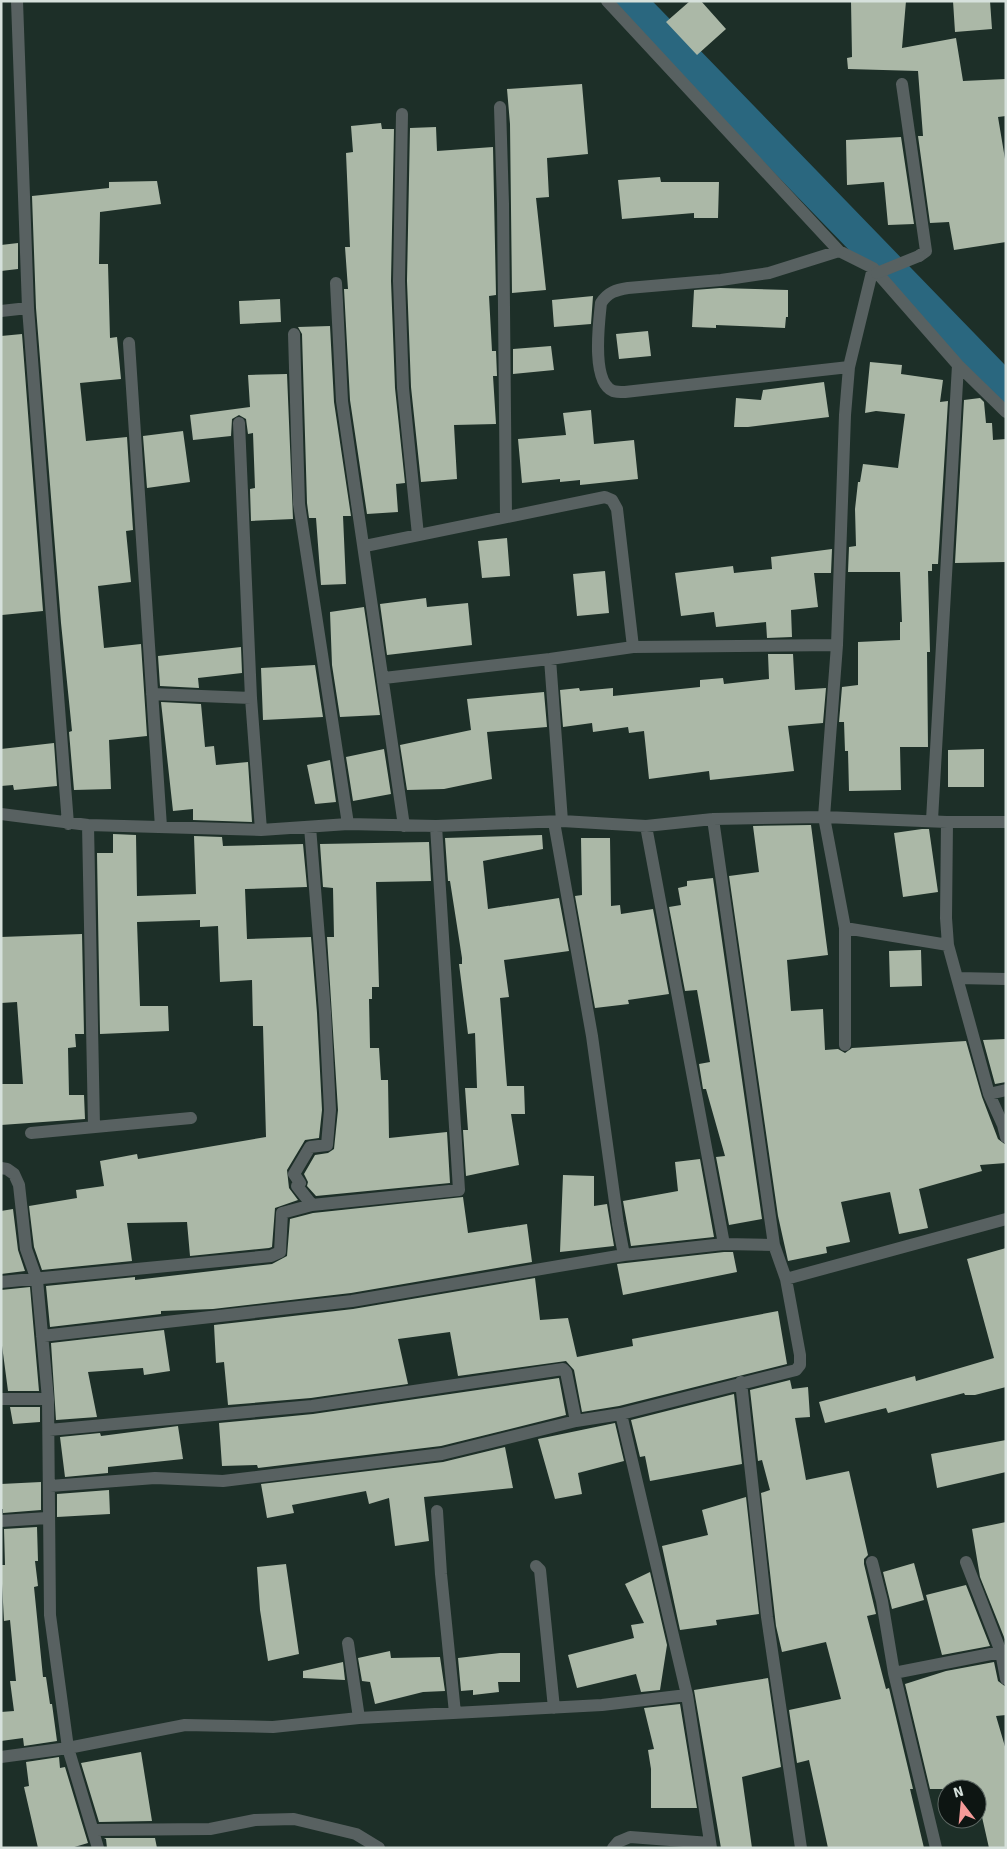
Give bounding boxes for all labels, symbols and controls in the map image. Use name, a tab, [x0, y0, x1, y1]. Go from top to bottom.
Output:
north arrow	[937, 1779, 987, 1829]
text: N	[952, 1782, 966, 1801]

